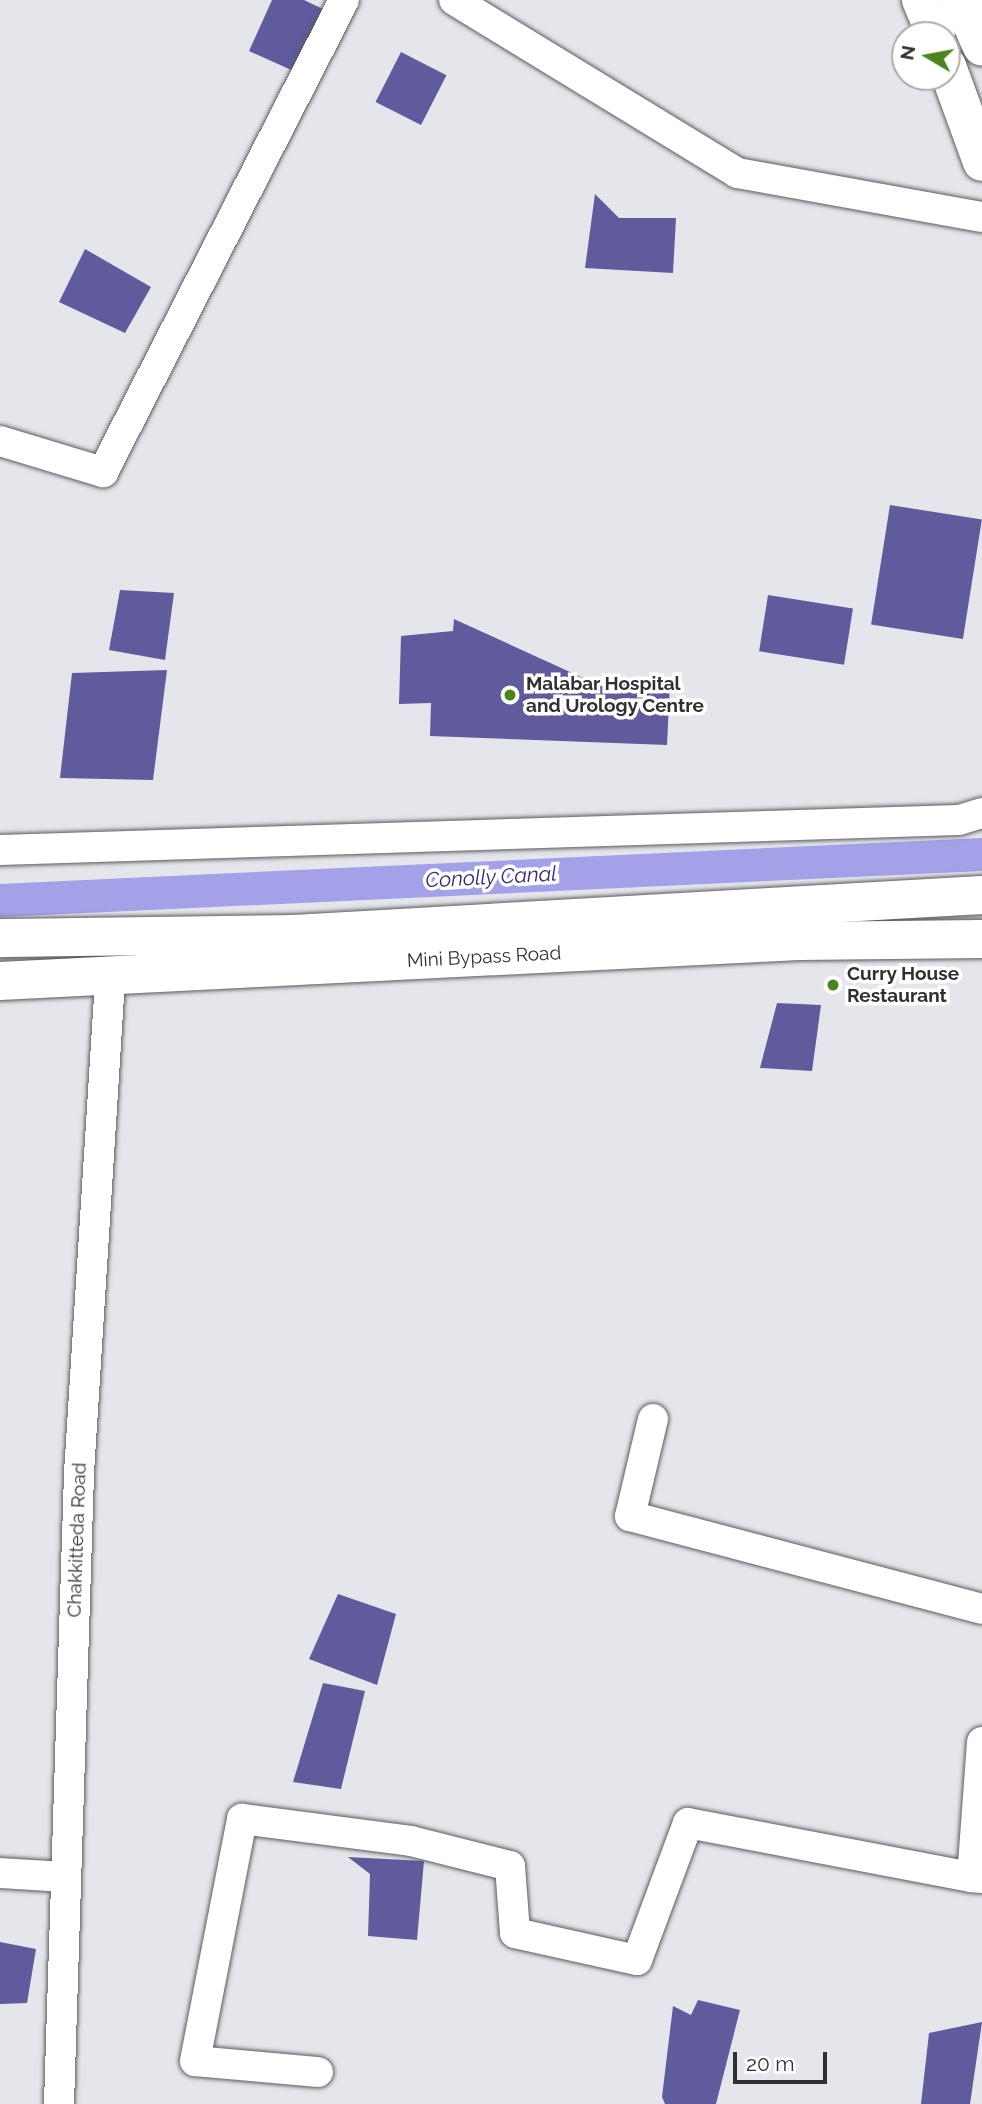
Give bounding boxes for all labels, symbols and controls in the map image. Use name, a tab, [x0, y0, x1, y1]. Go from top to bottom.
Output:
north arrow	[891, 21, 961, 91]
text: N	[895, 44, 919, 62]
place label: Malabar Hospital and Urology Centre	[526, 673, 704, 717]
marker: Malabar Hospital and Urology Centre	[500, 685, 520, 705]
water label: Conolly Canal	[425, 861, 557, 893]
street label: Mini Bypass Road	[406, 942, 562, 972]
place label: Curry House Restaurant	[847, 963, 959, 1007]
marker: Curry House Restaurant	[825, 977, 841, 993]
street label: Chakkitteda Road	[63, 1462, 91, 1618]
scale bar	[737, 2038, 832, 2082]
text: 20 m	[746, 2051, 794, 2076]

